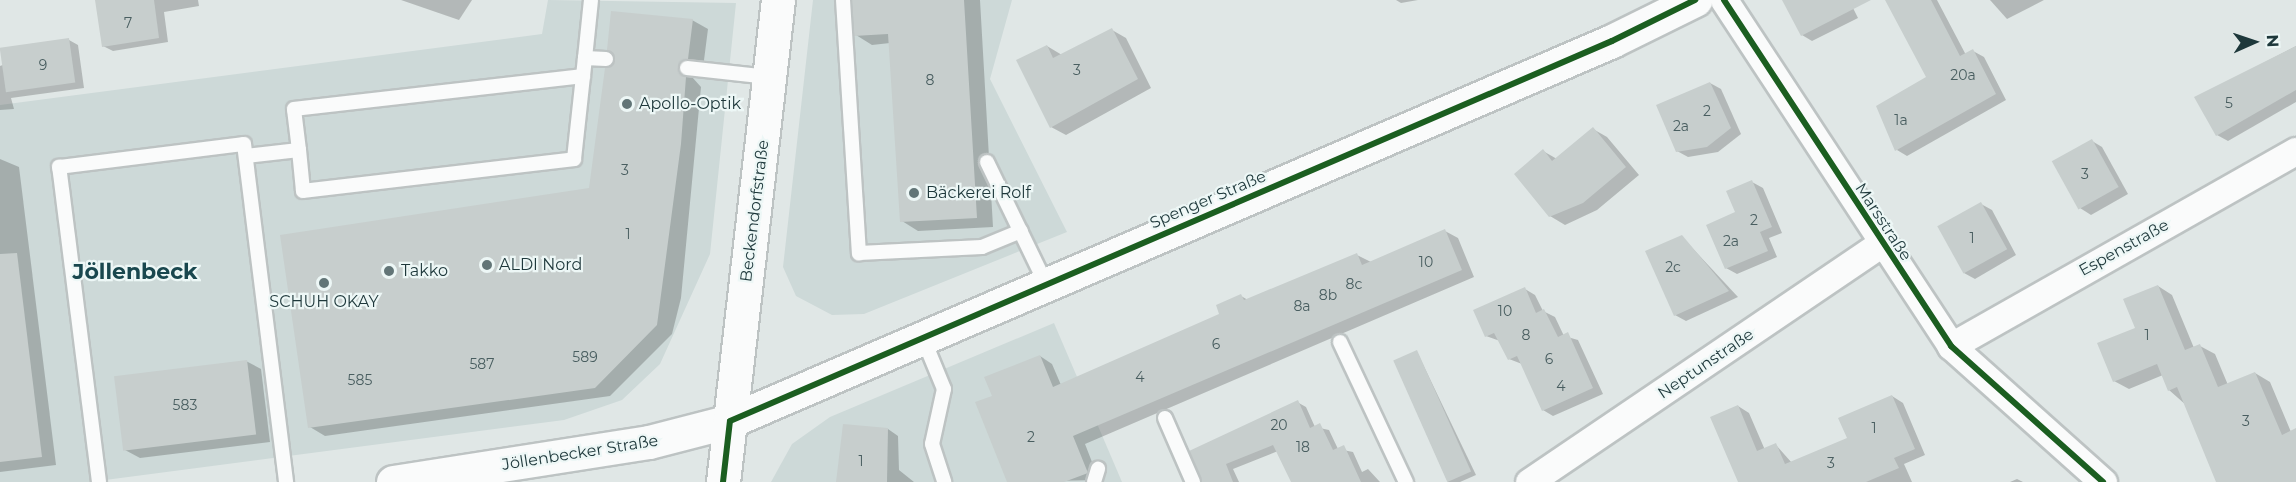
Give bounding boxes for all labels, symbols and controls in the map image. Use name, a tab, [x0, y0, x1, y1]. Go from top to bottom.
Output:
north arrow	[2224, 12, 2284, 72]
house number: 7	[124, 15, 132, 31]
text: N	[2263, 34, 2282, 48]
house number: 9	[39, 57, 47, 73]
house number: 3	[1073, 62, 1081, 78]
house number: 20a	[1950, 67, 1976, 83]
house number: 8	[926, 72, 934, 88]
place label: Apollo-Optik	[639, 94, 741, 114]
house number: 5	[2225, 95, 2233, 111]
marker: Apollo-Optik	[620, 97, 634, 111]
house number: 2	[1703, 103, 1711, 119]
house number: 1a	[1894, 112, 1908, 128]
house number: 2a	[1673, 118, 1689, 134]
street label: Beckendorfstraße	[737, 139, 773, 283]
house number: 3	[621, 162, 629, 178]
house number: 3	[2081, 166, 2089, 182]
street label: Spenger Straße	[1147, 167, 1269, 233]
street label: Marsstraße	[1851, 180, 1915, 264]
place label: Bäckerei Rolf	[926, 183, 1031, 203]
marker: Bäckerei Rolf	[907, 186, 921, 200]
house number: 2	[1750, 212, 1758, 228]
street label: Espenstraße	[2076, 215, 2172, 281]
house number: 1	[625, 226, 631, 242]
house number: 1	[1969, 230, 1975, 246]
house number: 2a	[1723, 233, 1739, 249]
house number: 10	[1419, 254, 1433, 270]
place label: ALDI Nord	[499, 255, 582, 275]
marker: ALDI Nord	[480, 258, 494, 272]
district label: Jöllenbeck	[72, 259, 198, 285]
house number: 2c	[1665, 259, 1681, 275]
place label: Takko	[401, 261, 448, 281]
marker: Takko	[382, 264, 396, 278]
marker: SCHUH OKAY	[317, 276, 331, 290]
house number: 8c	[1346, 276, 1362, 292]
house number: 8b	[1319, 287, 1337, 303]
place label: SCHUH OKAY	[269, 292, 379, 312]
house number: 8a	[1293, 298, 1311, 314]
house number: 10	[1498, 303, 1512, 319]
street label: Neptunstraße	[1654, 325, 1758, 403]
house number: 8	[1522, 327, 1530, 343]
house number: 1	[2144, 327, 2150, 343]
house number: 6	[1212, 336, 1220, 352]
house number: 589	[572, 349, 598, 365]
house number: 6	[1545, 351, 1553, 367]
house number: 587	[469, 356, 495, 372]
house number: 4	[1135, 369, 1145, 385]
house number: 585	[348, 372, 372, 388]
house number: 4	[1556, 378, 1566, 394]
house number: 583	[173, 397, 197, 413]
house number: 3	[2242, 413, 2250, 429]
house number: 20	[1270, 417, 1288, 433]
house number: 1	[1871, 420, 1877, 436]
house number: 2	[1027, 429, 1035, 445]
street label: Jöllenbecker Straße	[501, 431, 659, 475]
house number: 18	[1296, 439, 1310, 455]
house number: 1	[858, 453, 864, 469]
house number: 3	[1827, 455, 1835, 471]

